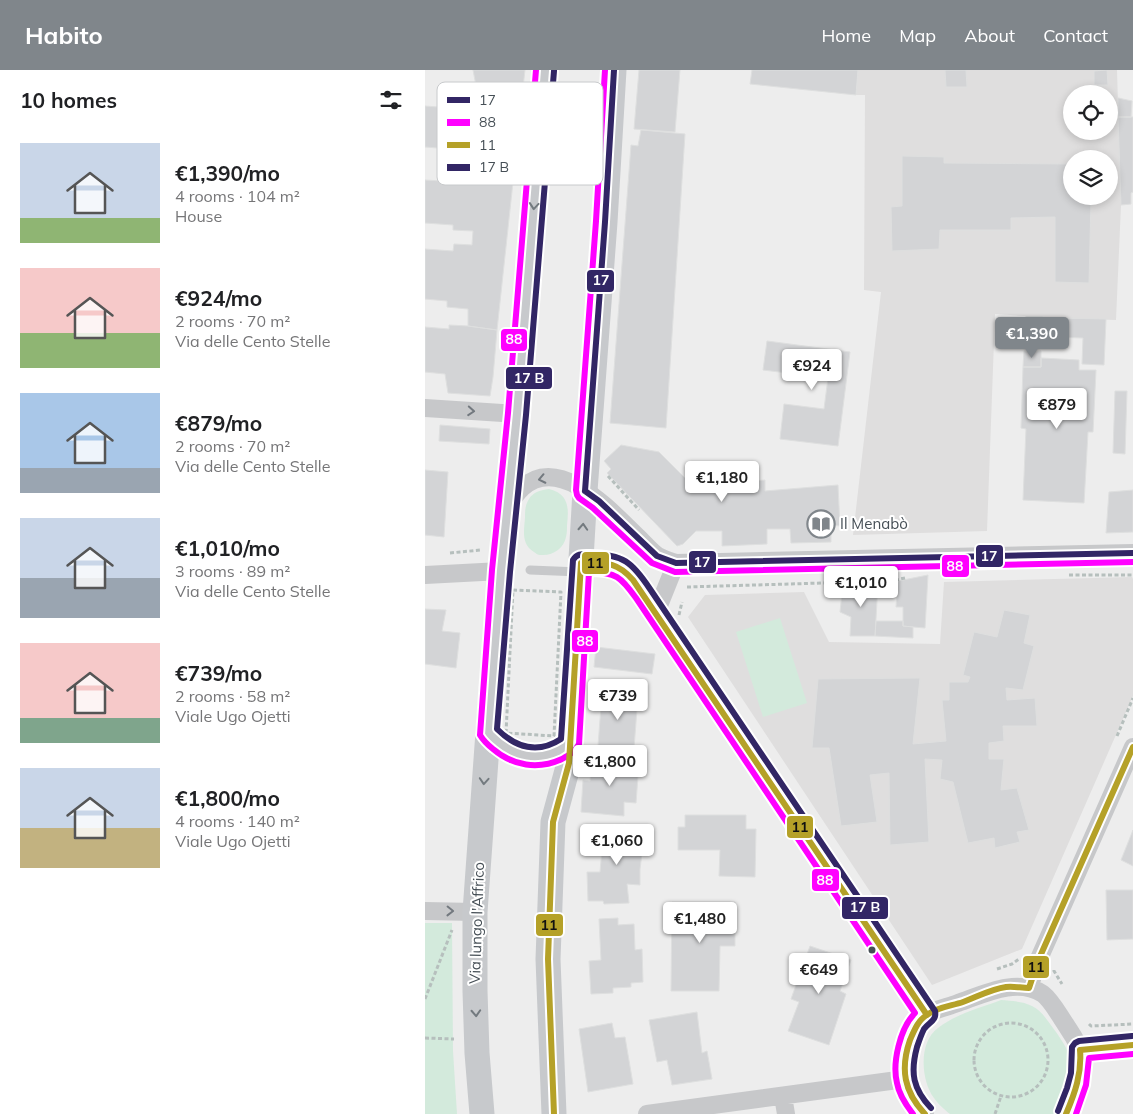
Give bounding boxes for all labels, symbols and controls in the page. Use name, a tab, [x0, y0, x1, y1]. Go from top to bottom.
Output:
text: Habito	[25, 20, 103, 50]
text: Home	[821, 24, 871, 47]
text: Map	[899, 24, 936, 47]
text: About	[964, 24, 1015, 47]
text: Contact	[1043, 24, 1108, 47]
legend	[437, 82, 603, 185]
map controls	[1063, 85, 1118, 205]
button: locate	[1063, 85, 1118, 140]
icon: filters	[377, 86, 405, 114]
text: 10 homes	[20, 87, 117, 113]
text: 17	[479, 91, 496, 109]
text: 88	[479, 113, 496, 131]
text: 11	[479, 136, 496, 154]
button: layers	[1063, 150, 1118, 205]
text: 17 B	[479, 158, 509, 176]
text: €1,390/mo	[175, 160, 280, 186]
icon: home	[60, 163, 120, 223]
text: 4 rooms · 104 m²	[175, 186, 300, 206]
one-way arrow	[529, 202, 540, 210]
text: House	[175, 206, 222, 226]
line badge: 17	[586, 269, 615, 293]
text: 17	[593, 271, 609, 289]
text: €924/mo	[175, 285, 262, 311]
icon: home	[60, 288, 120, 348]
text: 2 rooms · 70 m²	[175, 311, 290, 331]
pin: €1,390	[991, 316, 1073, 359]
text: €1,390	[1006, 323, 1058, 343]
line badge: 88	[500, 328, 528, 352]
text: 88	[506, 330, 522, 348]
text: Via delle Cento Stelle	[175, 331, 330, 351]
pin: €924	[782, 348, 842, 391]
text: €924	[793, 355, 831, 375]
line badge: 17 B	[505, 366, 553, 390]
text: 17 B	[514, 369, 544, 387]
pin: €879	[1027, 388, 1087, 430]
text: €879	[1038, 394, 1076, 414]
one-way arrow	[467, 406, 475, 417]
text: €879/mo	[175, 410, 262, 436]
icon: home	[60, 413, 120, 473]
text: 2 rooms · 70 m²	[175, 436, 290, 456]
text: Via delle Cento Stelle	[175, 456, 330, 476]
pin: €1,180	[681, 460, 763, 503]
text: €1,180	[696, 467, 748, 487]
one-way arrow	[537, 473, 546, 483]
library icon: Il Menabò	[806, 509, 836, 539]
place label: Il Menabò	[840, 514, 908, 533]
one-way arrow	[577, 522, 588, 530]
text: €1,010/mo	[175, 535, 280, 561]
icon: home	[60, 538, 120, 598]
line badge: 17	[975, 544, 1004, 568]
text: 17	[981, 547, 997, 565]
line badge: 17	[688, 550, 717, 574]
line badge: 11	[581, 551, 610, 575]
text: 17	[694, 553, 710, 571]
text: 11	[587, 554, 603, 572]
line badge: 88	[941, 554, 970, 578]
text: 88	[947, 557, 963, 575]
text: 3 rooms · 89 m²	[175, 561, 290, 581]
pin: €1,010	[820, 566, 902, 608]
text: €1,010	[835, 572, 887, 592]
text: Via delle Cento Stelle	[175, 581, 330, 601]
line badge: 88	[571, 629, 599, 653]
text: 88	[577, 632, 593, 650]
text: €739/mo	[175, 660, 262, 686]
icon: home	[60, 663, 120, 723]
pin: €739	[588, 678, 648, 721]
text: €739	[599, 685, 637, 705]
text: 2 rooms · 58 m²	[175, 686, 290, 706]
text: Viale Ugo Ojetti	[175, 706, 291, 726]
pin: €1,800	[569, 744, 651, 787]
text: €1,800	[584, 751, 636, 771]
one-way arrow	[479, 777, 490, 785]
text: €1,800/mo	[175, 785, 280, 811]
icon: home	[60, 788, 120, 848]
text: 4 rooms · 140 m²	[175, 811, 300, 831]
line badge: 11	[786, 815, 814, 839]
text: 11	[792, 818, 808, 836]
pin: €1,060	[576, 824, 658, 866]
text: €1,060	[591, 830, 643, 850]
text: Viale Ugo Ojetti	[175, 831, 291, 851]
street label: Via lungo l'Affrico	[465, 862, 488, 984]
line badge: 88	[811, 868, 840, 892]
text: 88	[817, 871, 833, 889]
line badge: 17 B	[841, 896, 889, 920]
text: 17 B	[850, 898, 880, 916]
pin: €1,480	[659, 902, 741, 944]
one-way arrow	[446, 906, 454, 916]
text: €1,480	[674, 908, 726, 928]
line badge: 11	[535, 913, 564, 937]
text: 11	[541, 916, 557, 934]
unlabelled marker	[867, 945, 877, 955]
pin: €649	[789, 952, 849, 995]
line badge: 11	[1022, 955, 1050, 979]
text: 11	[1028, 958, 1044, 976]
text: €649	[800, 959, 838, 979]
one-way arrow	[471, 1009, 482, 1017]

